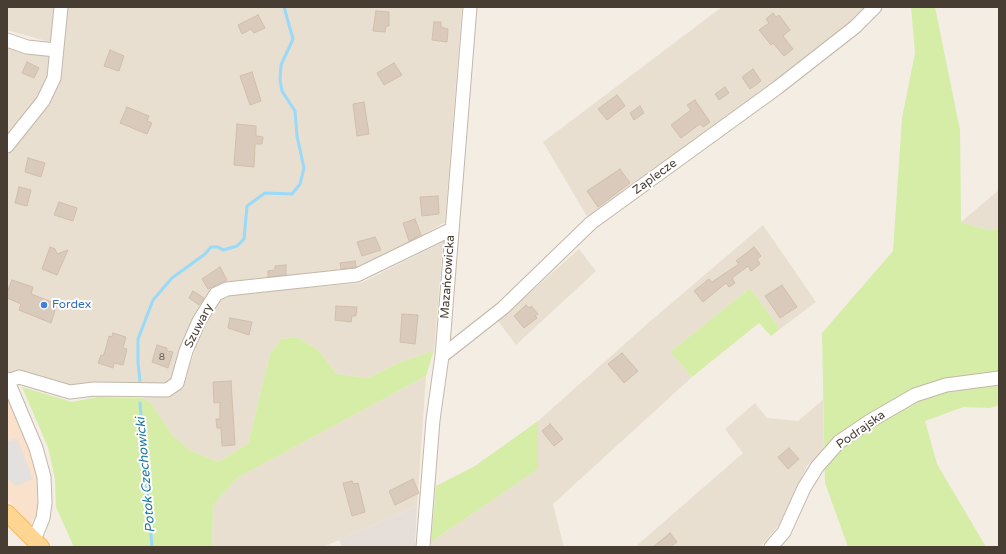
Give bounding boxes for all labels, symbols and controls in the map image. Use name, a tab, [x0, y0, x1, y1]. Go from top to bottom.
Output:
street label: Zaplecze	[630, 156, 680, 198]
street label: Mazańcowicka	[438, 235, 458, 319]
place label: Fordex	[52, 298, 91, 312]
marker: Fordex	[39, 300, 49, 310]
street label: Szuwary	[182, 301, 216, 351]
house number: 8	[159, 351, 165, 363]
street label: Podrajska	[834, 408, 888, 452]
water label: Potok Czechowicki	[133, 417, 159, 533]

